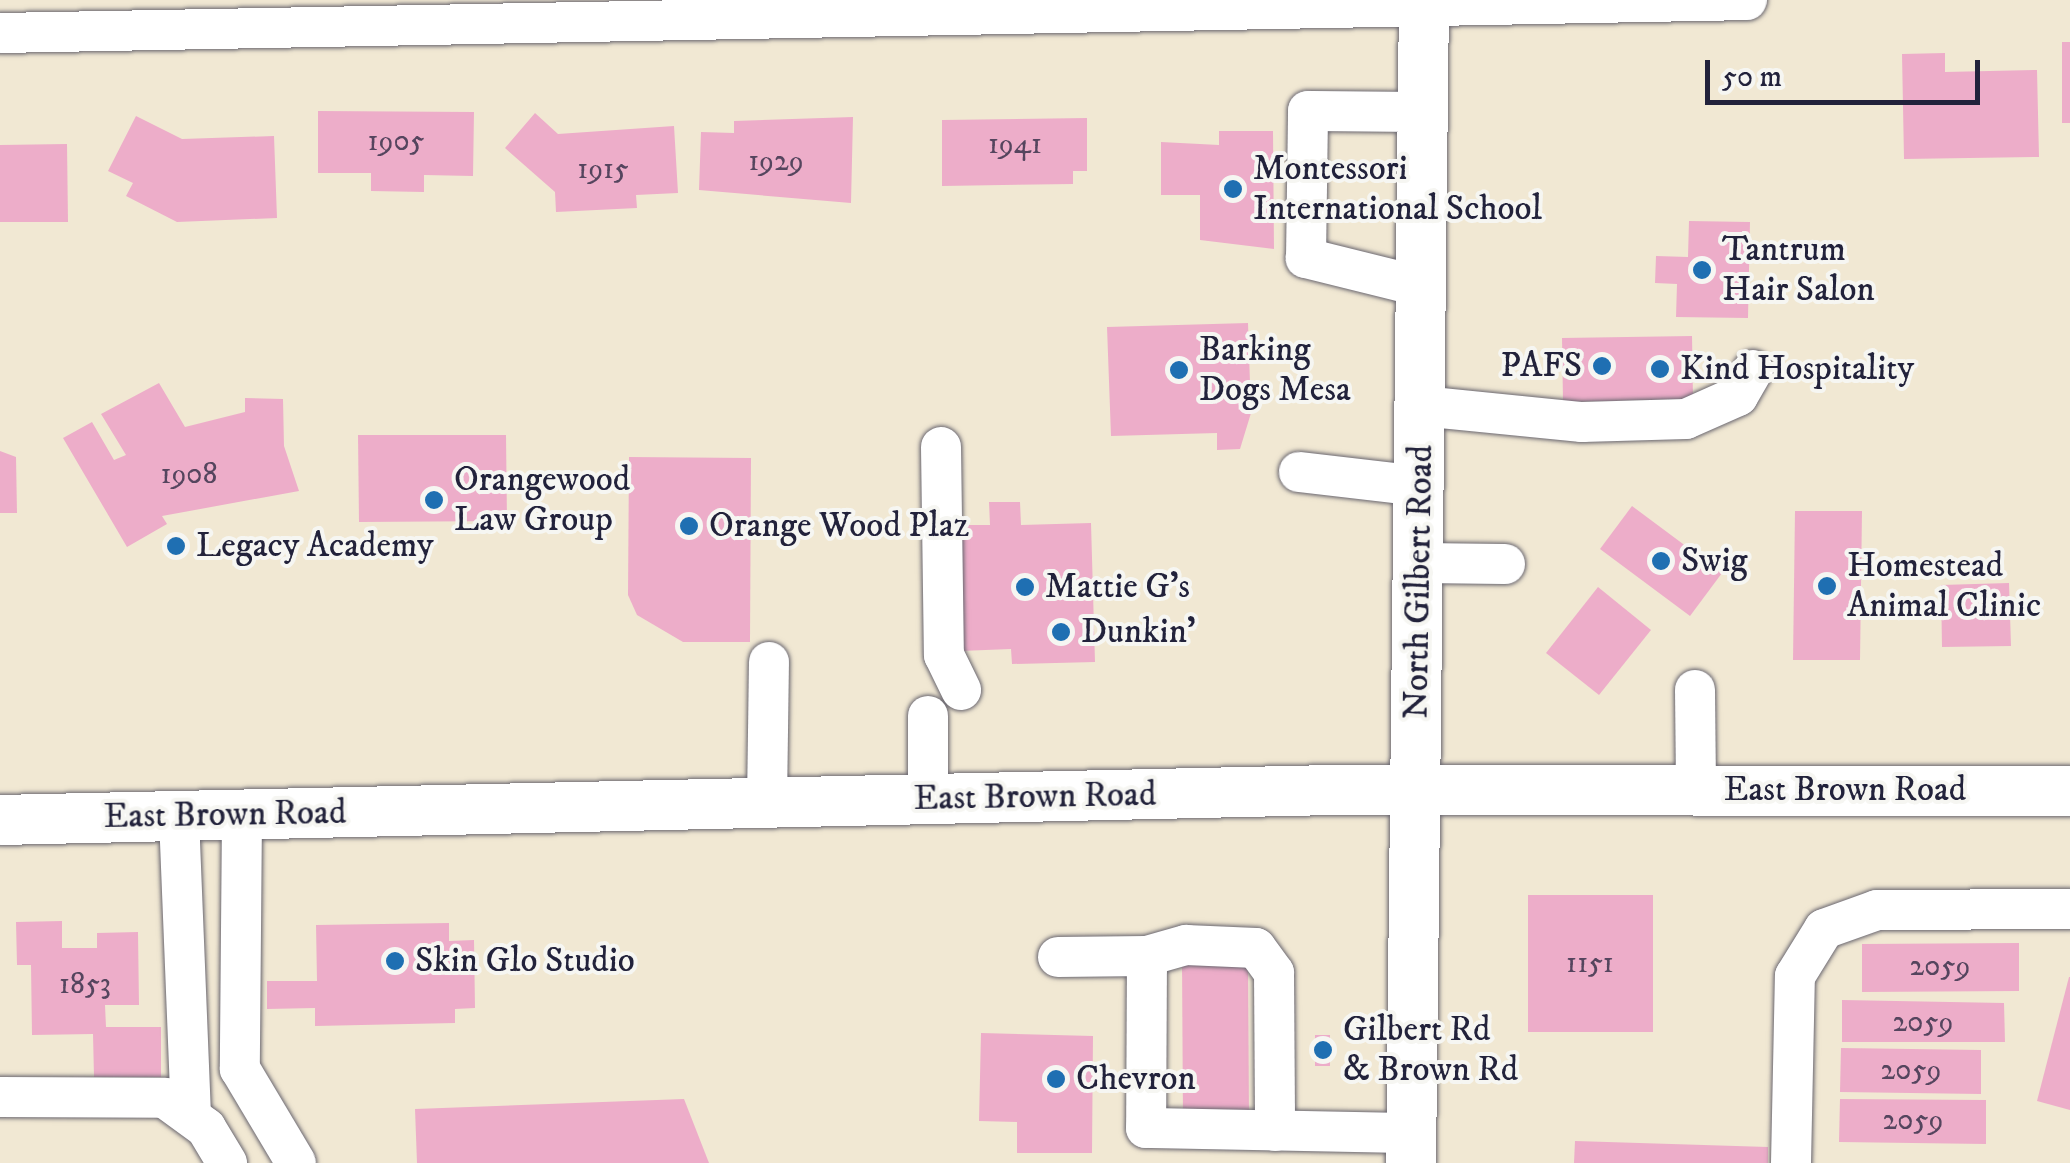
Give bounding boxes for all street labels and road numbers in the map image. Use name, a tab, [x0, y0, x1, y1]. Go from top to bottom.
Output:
street label: North Gilbert Road	[1396, 445, 1442, 719]
street label: East Brown Road	[1724, 769, 1966, 811]
street label: East Brown Road	[913, 774, 1157, 820]
street label: East Brown Road	[103, 792, 347, 838]

